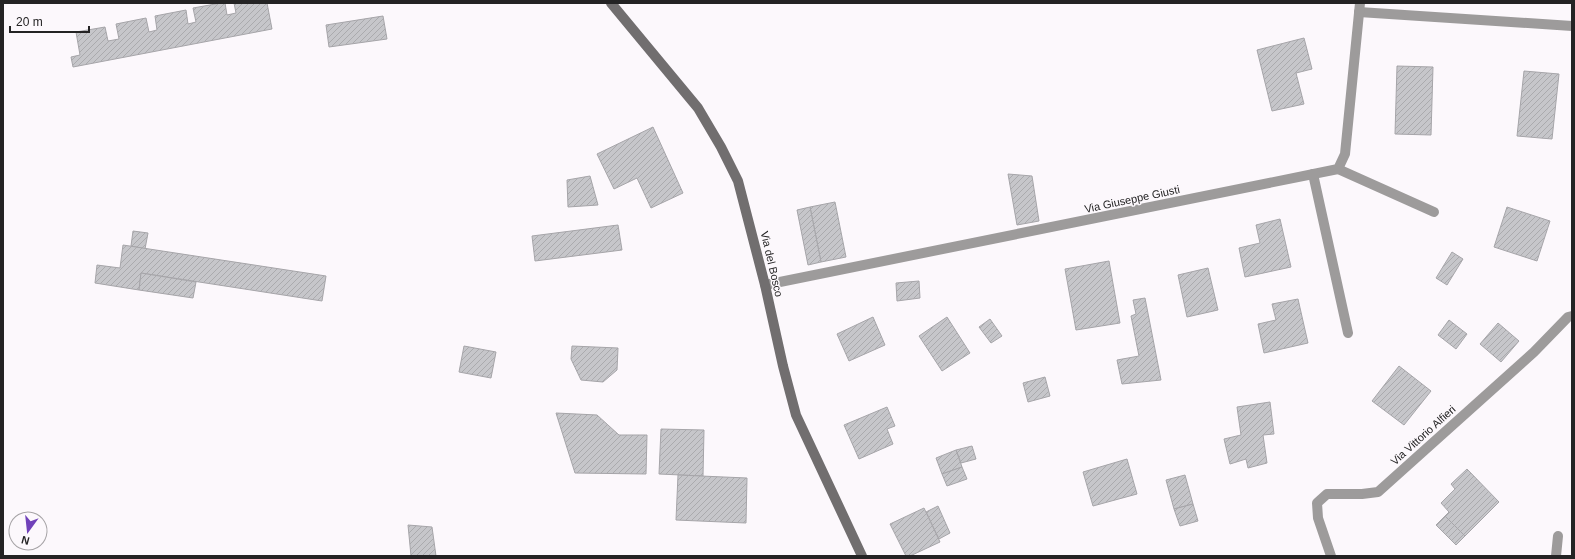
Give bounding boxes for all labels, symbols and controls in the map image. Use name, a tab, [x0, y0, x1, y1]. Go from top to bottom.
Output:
scale bar	[10, 8, 89, 34]
text: 20 m	[16, 15, 43, 29]
street label: Via Giuseppe Giusti	[1083, 183, 1181, 215]
street label: Via del Bosco	[759, 230, 785, 298]
street label: Via Vittorio Alfieri	[1388, 403, 1458, 467]
north arrow	[8, 511, 48, 551]
text: N	[20, 534, 31, 547]

